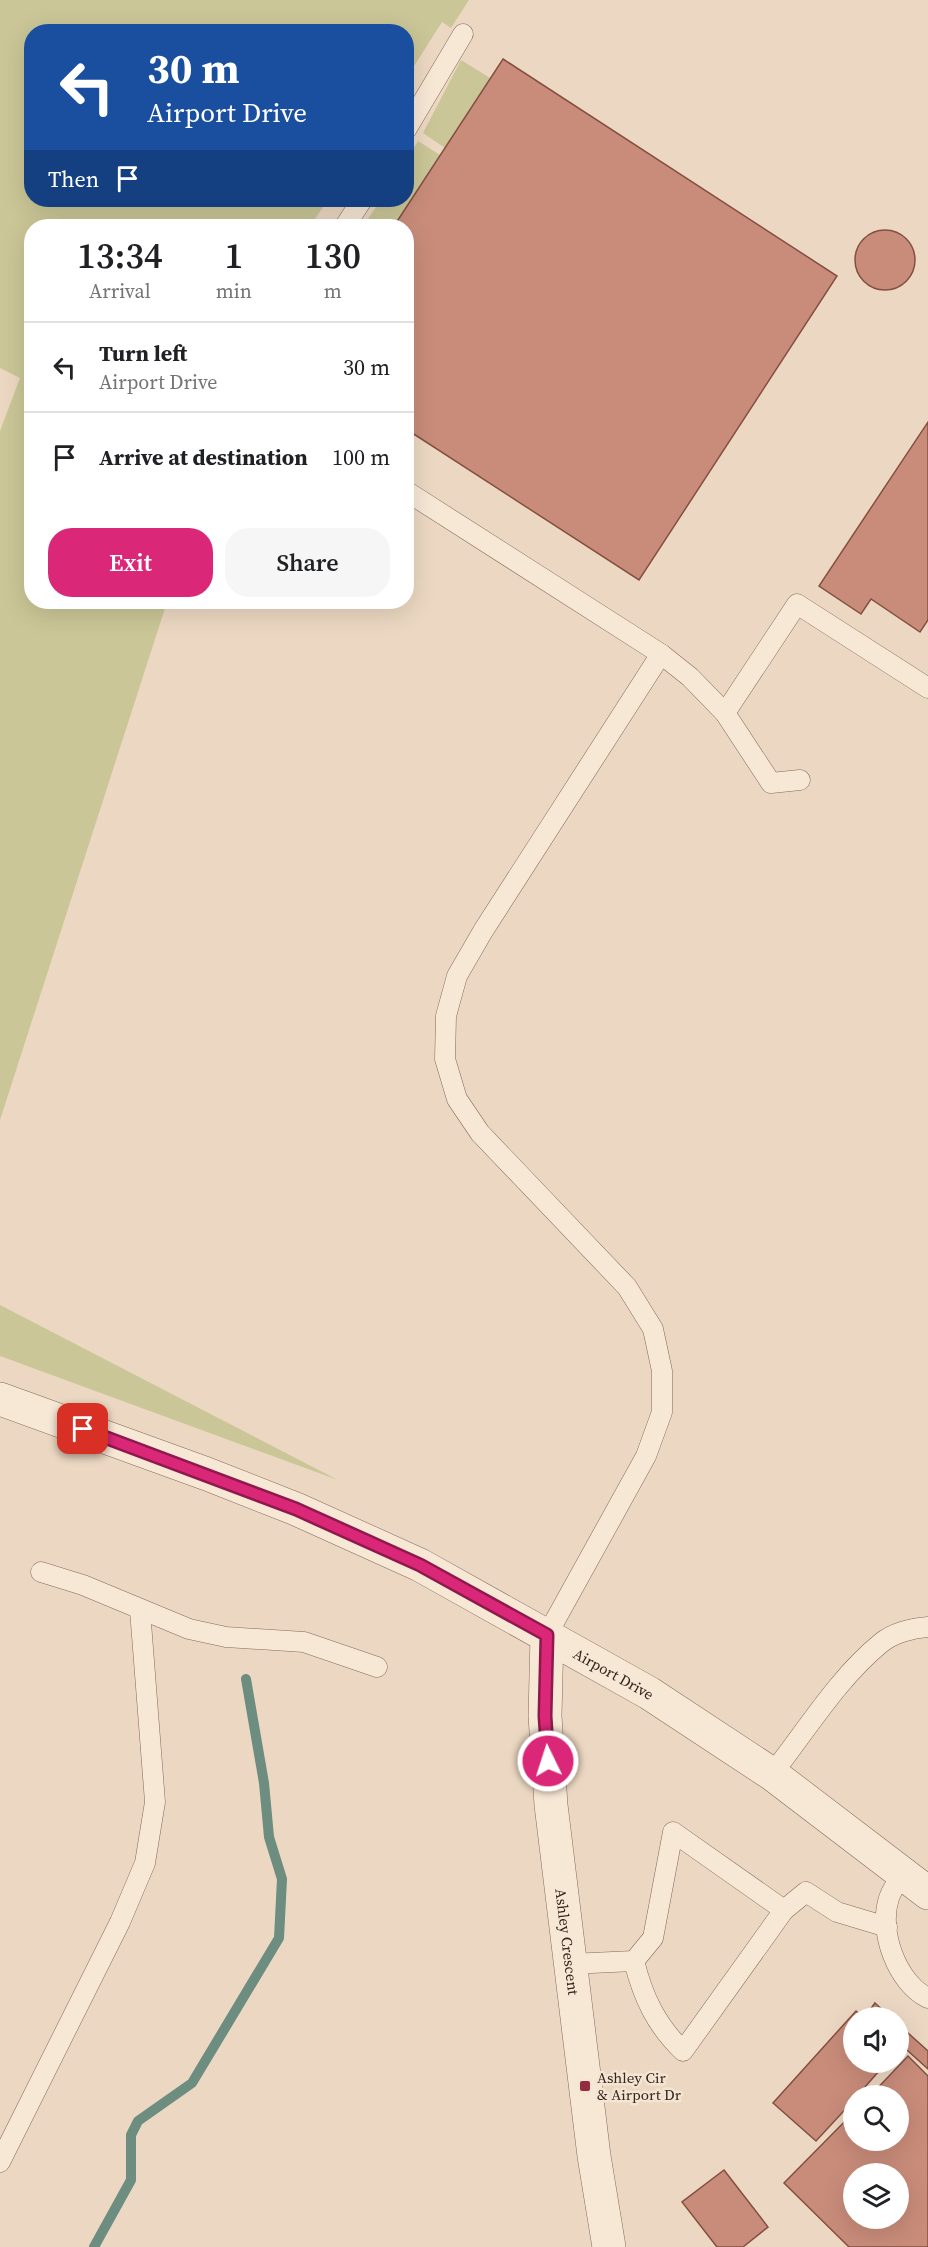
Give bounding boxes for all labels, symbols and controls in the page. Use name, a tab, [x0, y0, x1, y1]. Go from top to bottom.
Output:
text: 30 m	[147, 39, 240, 97]
icon: left	[48, 48, 126, 126]
text: Airport Drive	[147, 94, 307, 131]
icon: arrive	[111, 162, 144, 195]
text: Then	[48, 164, 99, 194]
text: 13:34	[77, 231, 163, 280]
text: 1	[224, 231, 243, 280]
text: 130	[305, 231, 361, 280]
text: Arrival	[89, 277, 151, 305]
text: min	[216, 277, 252, 305]
text: m	[324, 277, 342, 305]
text: Turn left	[99, 338, 187, 368]
icon: left	[48, 351, 81, 384]
text: 30 m	[343, 352, 390, 382]
text: Airport Drive	[99, 368, 218, 396]
icon: arrive	[48, 441, 81, 474]
text: Arrive at destination	[99, 442, 308, 472]
text: 100 m	[332, 442, 390, 472]
button: Exit	[48, 528, 213, 597]
button: Share	[225, 528, 390, 597]
pin	[57, 1403, 108, 1454]
icon: arrive	[66, 1412, 99, 1445]
street label: Airport Drive	[570, 1642, 659, 1704]
position arrow	[516, 1729, 580, 1793]
street label: Ashley Crescent	[551, 1887, 585, 1996]
map controls	[843, 2007, 909, 2229]
button: sound	[843, 2007, 909, 2073]
place label: Ashley Cir & Airport Dr	[597, 2067, 682, 2105]
marker: Ashley Cir & Airport Dr	[578, 2079, 592, 2093]
button: search	[843, 2085, 909, 2151]
button: layers	[843, 2163, 909, 2229]

